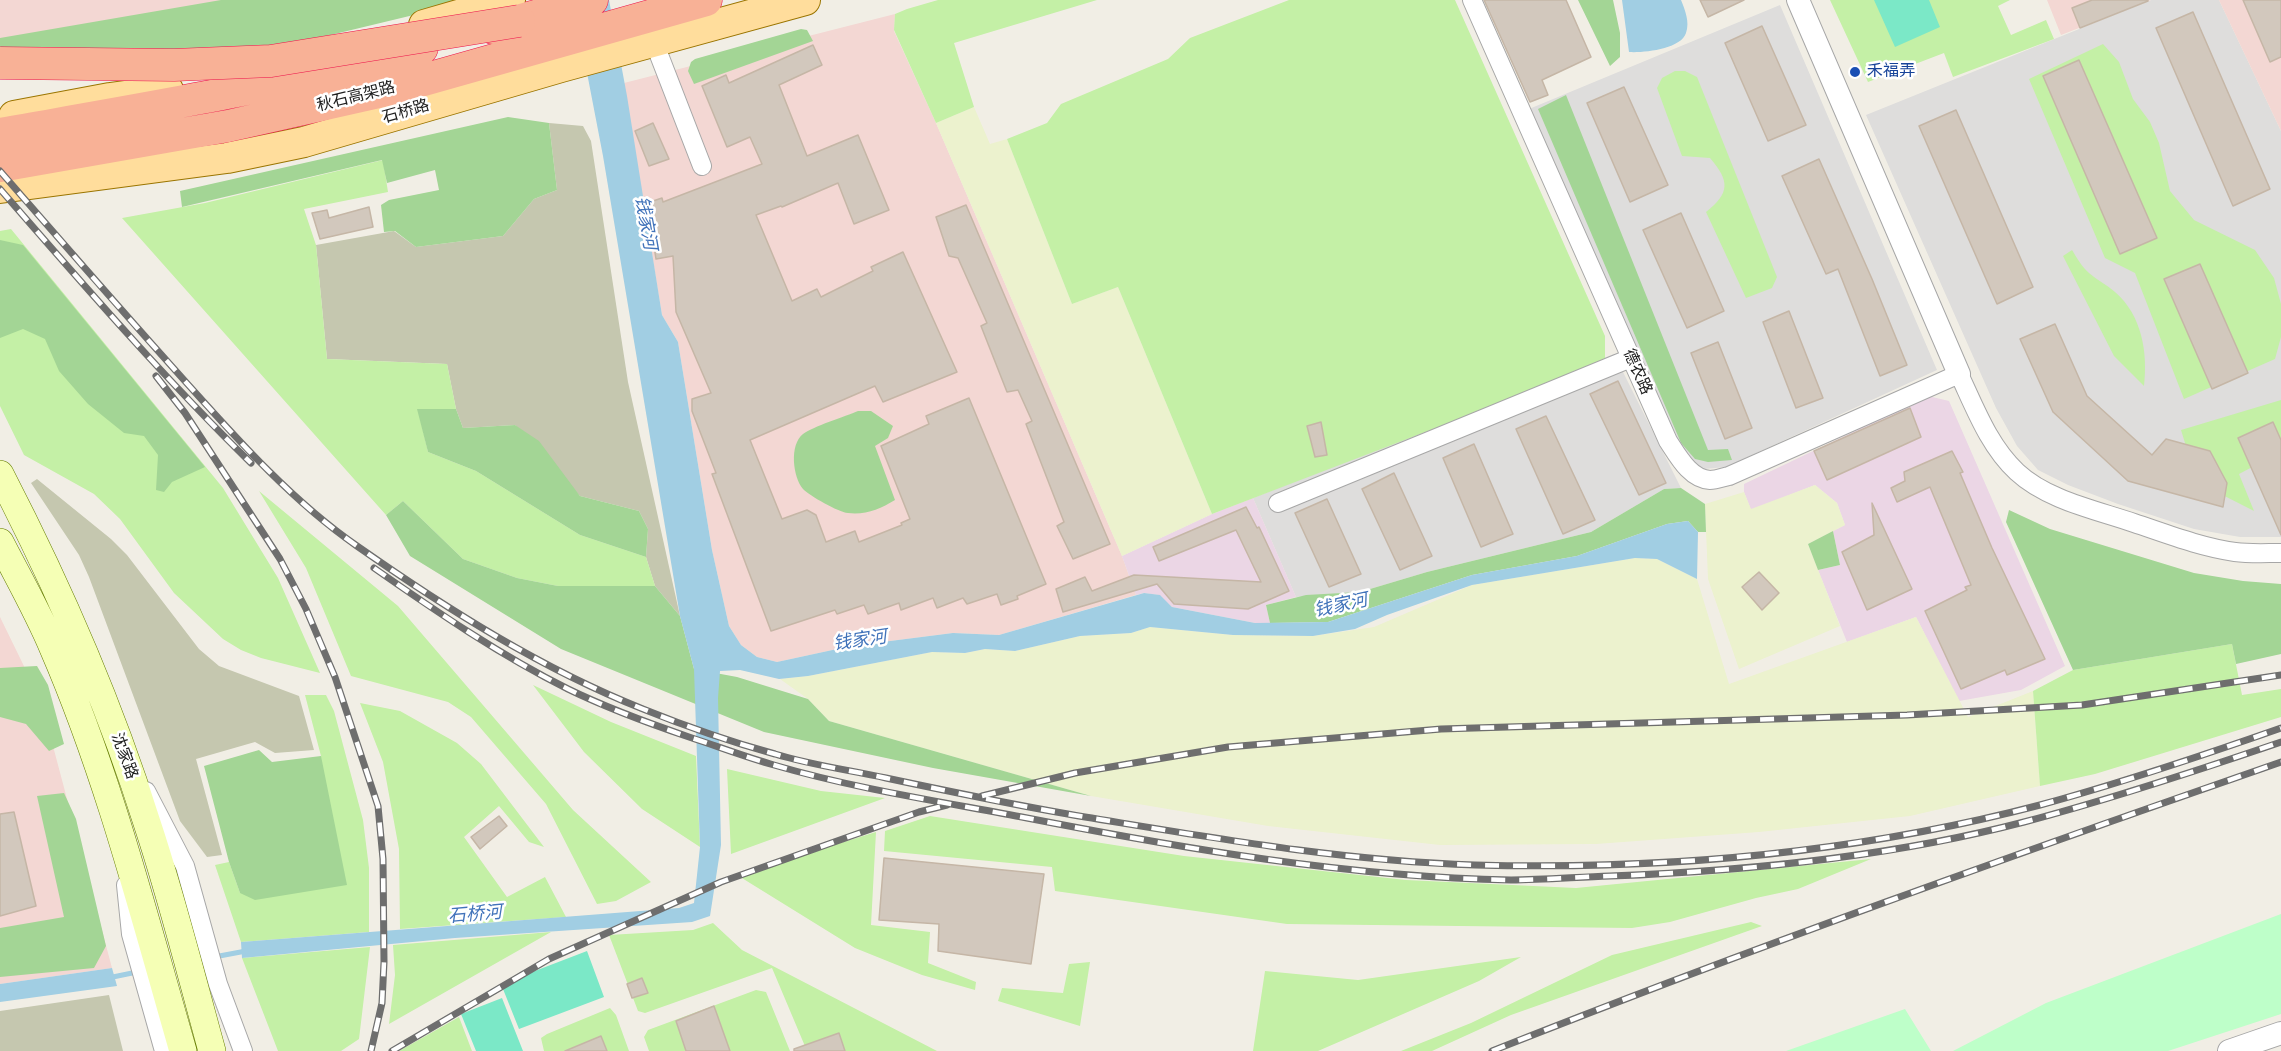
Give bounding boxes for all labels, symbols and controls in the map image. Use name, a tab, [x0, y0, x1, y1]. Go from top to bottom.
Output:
place label: 禾福弄	[1867, 62, 1915, 82]
marker: 禾福弄	[1848, 65, 1862, 79]
street label: 秋石高架路	[315, 78, 397, 116]
street label: 石桥路	[380, 96, 432, 128]
water label: 钱家河	[630, 195, 660, 251]
street label: 德农路	[1618, 346, 1656, 398]
water label: 钱家河	[1312, 590, 1370, 622]
water label: 钱家河	[832, 627, 888, 655]
street label: 沈家路	[107, 730, 141, 782]
water label: 石桥河	[447, 902, 503, 928]

